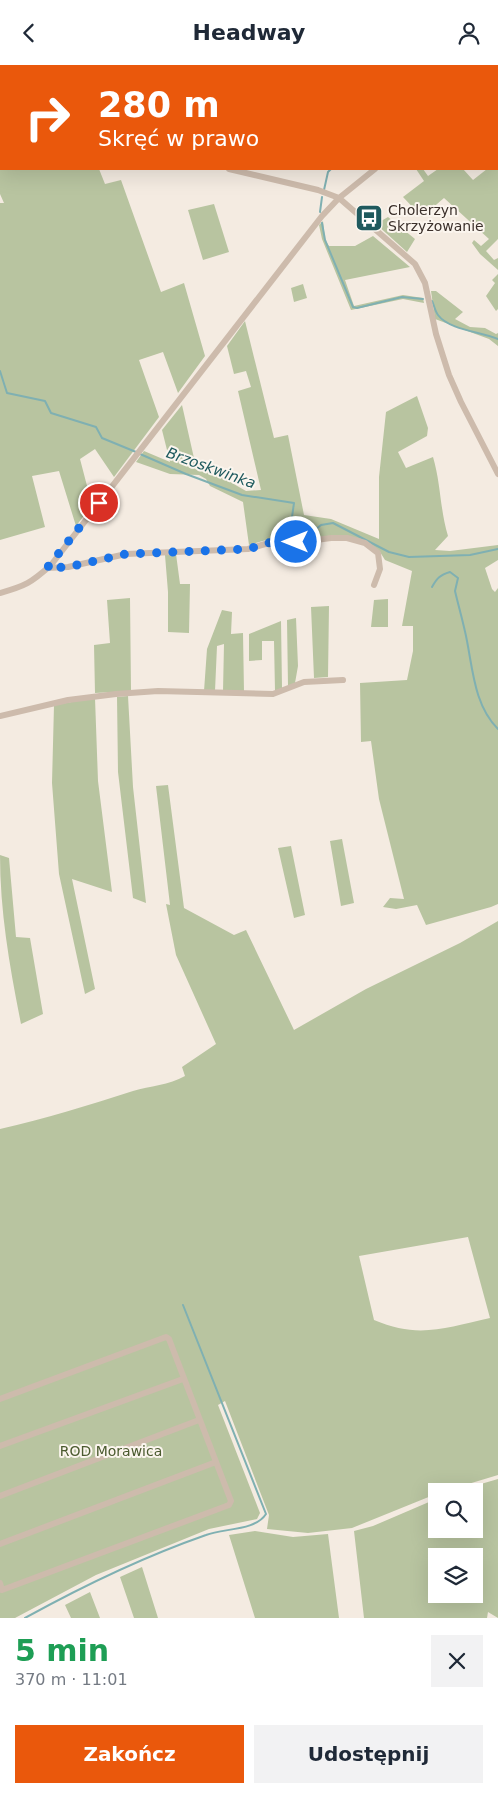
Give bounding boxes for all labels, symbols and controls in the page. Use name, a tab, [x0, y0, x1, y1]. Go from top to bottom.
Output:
icon: back	[15, 19, 43, 47]
icon: person	[455, 19, 483, 47]
text: Headway	[193, 20, 305, 45]
icon: right	[15, 85, 80, 150]
text: 280 m	[98, 85, 220, 125]
text: Skręć w prawo	[98, 126, 259, 151]
place label: Cholerzyn Skrzyżowanie	[388, 202, 484, 234]
bus stop icon: Cholerzyn Skrzyżowanie	[354, 203, 384, 233]
water label: Brzoskwinka	[164, 443, 258, 493]
pin	[78, 482, 120, 524]
icon: arrive	[85, 489, 113, 517]
position arrow	[269, 515, 321, 567]
park label: ROD Morawica	[60, 1443, 162, 1459]
map controls	[428, 1483, 483, 1603]
button: search	[428, 1483, 483, 1538]
button: layers	[428, 1548, 483, 1603]
text: 5 min	[15, 1633, 109, 1668]
button: close	[431, 1635, 483, 1687]
text: 370 m · 11:01	[15, 1670, 128, 1689]
button: Zakończ	[15, 1725, 244, 1783]
button: Udostępnij	[254, 1725, 483, 1783]

